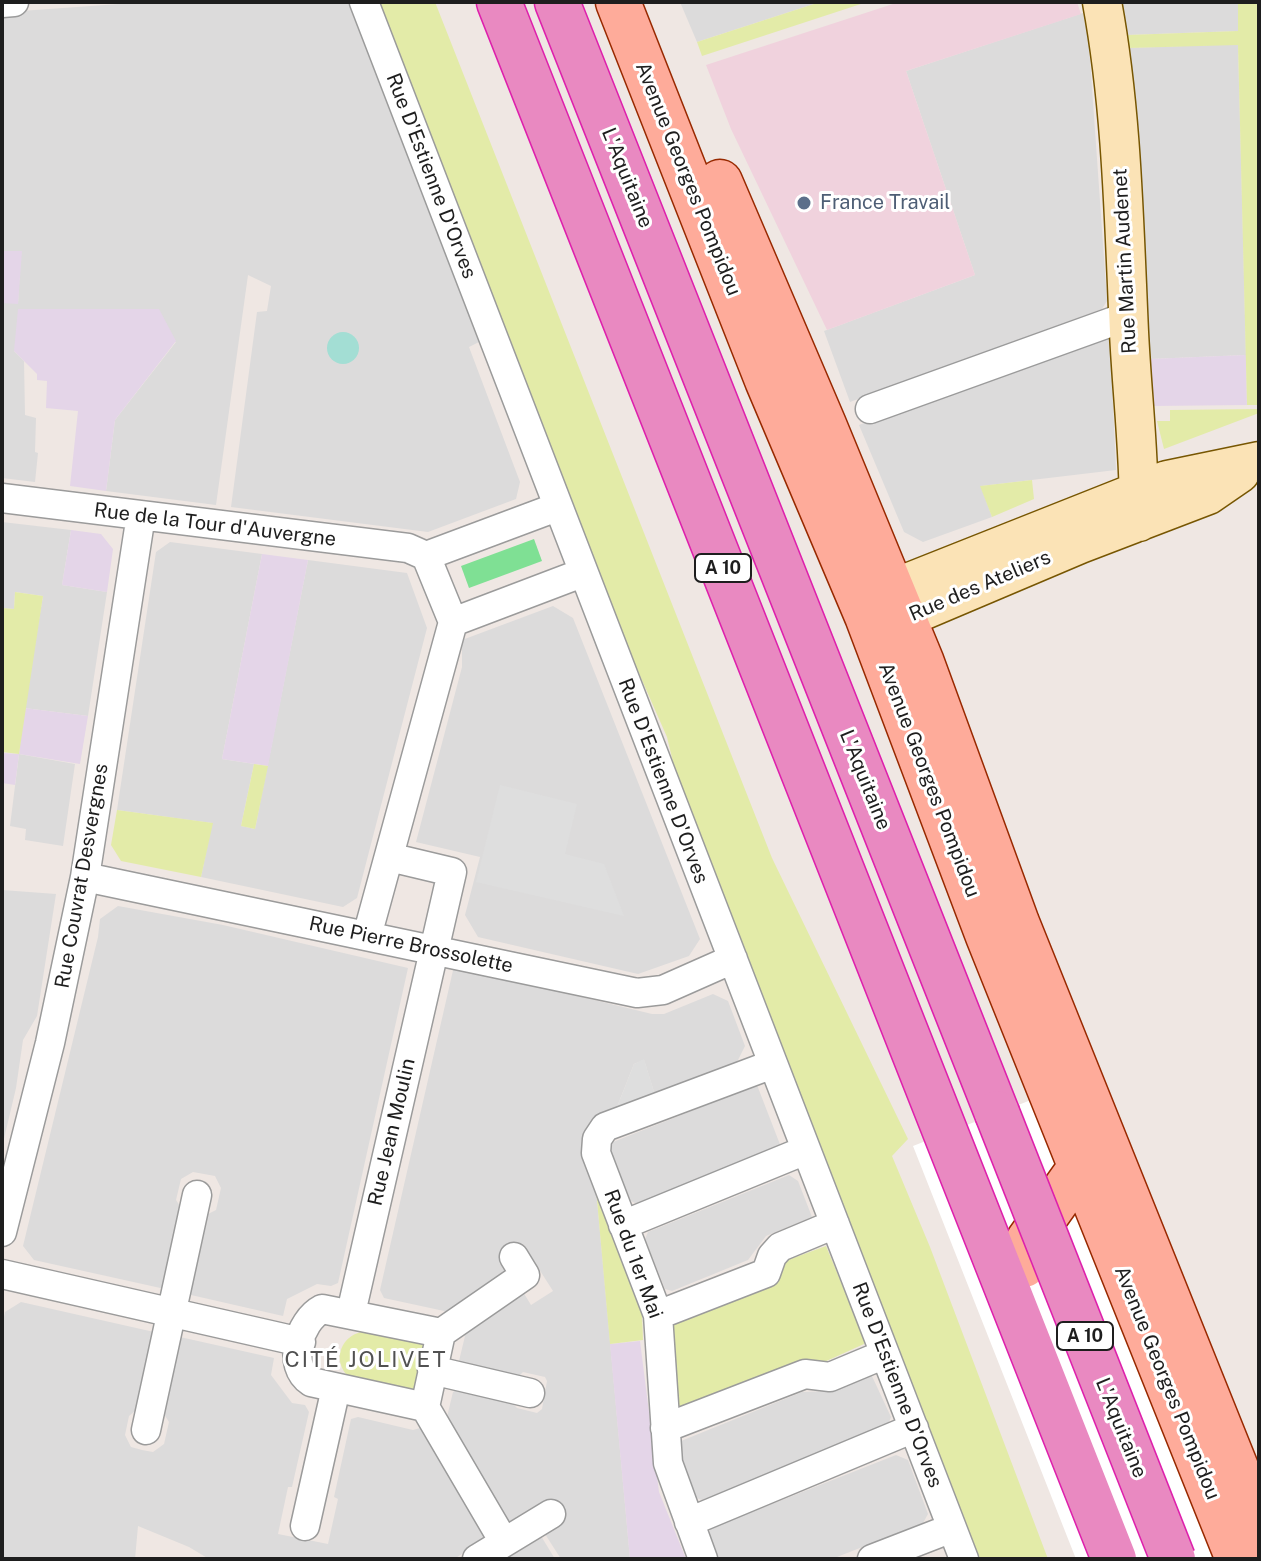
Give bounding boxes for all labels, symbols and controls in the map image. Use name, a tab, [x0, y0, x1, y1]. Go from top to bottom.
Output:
street label: Avenue Georges Pompidou	[630, 59, 746, 299]
street label: Rue D'Estienne D'Orves	[381, 70, 481, 282]
street label: L'Aquitaine	[596, 124, 658, 232]
street label: Rue Martin Audenet	[1108, 168, 1142, 354]
place label: France Travail	[820, 191, 950, 215]
marker: France Travail	[795, 194, 813, 212]
street label: Rue de la Tour d'Auvergne	[93, 498, 337, 552]
street label: Rue des Ateliers	[906, 545, 1054, 627]
road number: A 10	[695, 554, 751, 582]
street label: Avenue Georges Pompidou	[873, 659, 985, 901]
street label: Rue D'Estienne D'Orves	[613, 675, 713, 887]
street label: L'Aquitaine	[834, 726, 896, 834]
street label: Rue Couvrat Desvergnes	[50, 762, 114, 990]
street label: Rue Pierre Brossolette	[307, 912, 515, 978]
street label: Rue Jean Moulin	[363, 1056, 421, 1208]
street label: Rue du 1er Mai	[599, 1186, 667, 1322]
street label: Avenue Georges Pompidou	[1109, 1263, 1225, 1503]
street label: Rue D'Estienne D'Orves	[847, 1279, 947, 1491]
road number: A 10	[1057, 1322, 1113, 1350]
district label: CITÉ JOLIVET	[285, 1347, 447, 1373]
street label: L'Aquitaine	[1090, 1374, 1152, 1482]

